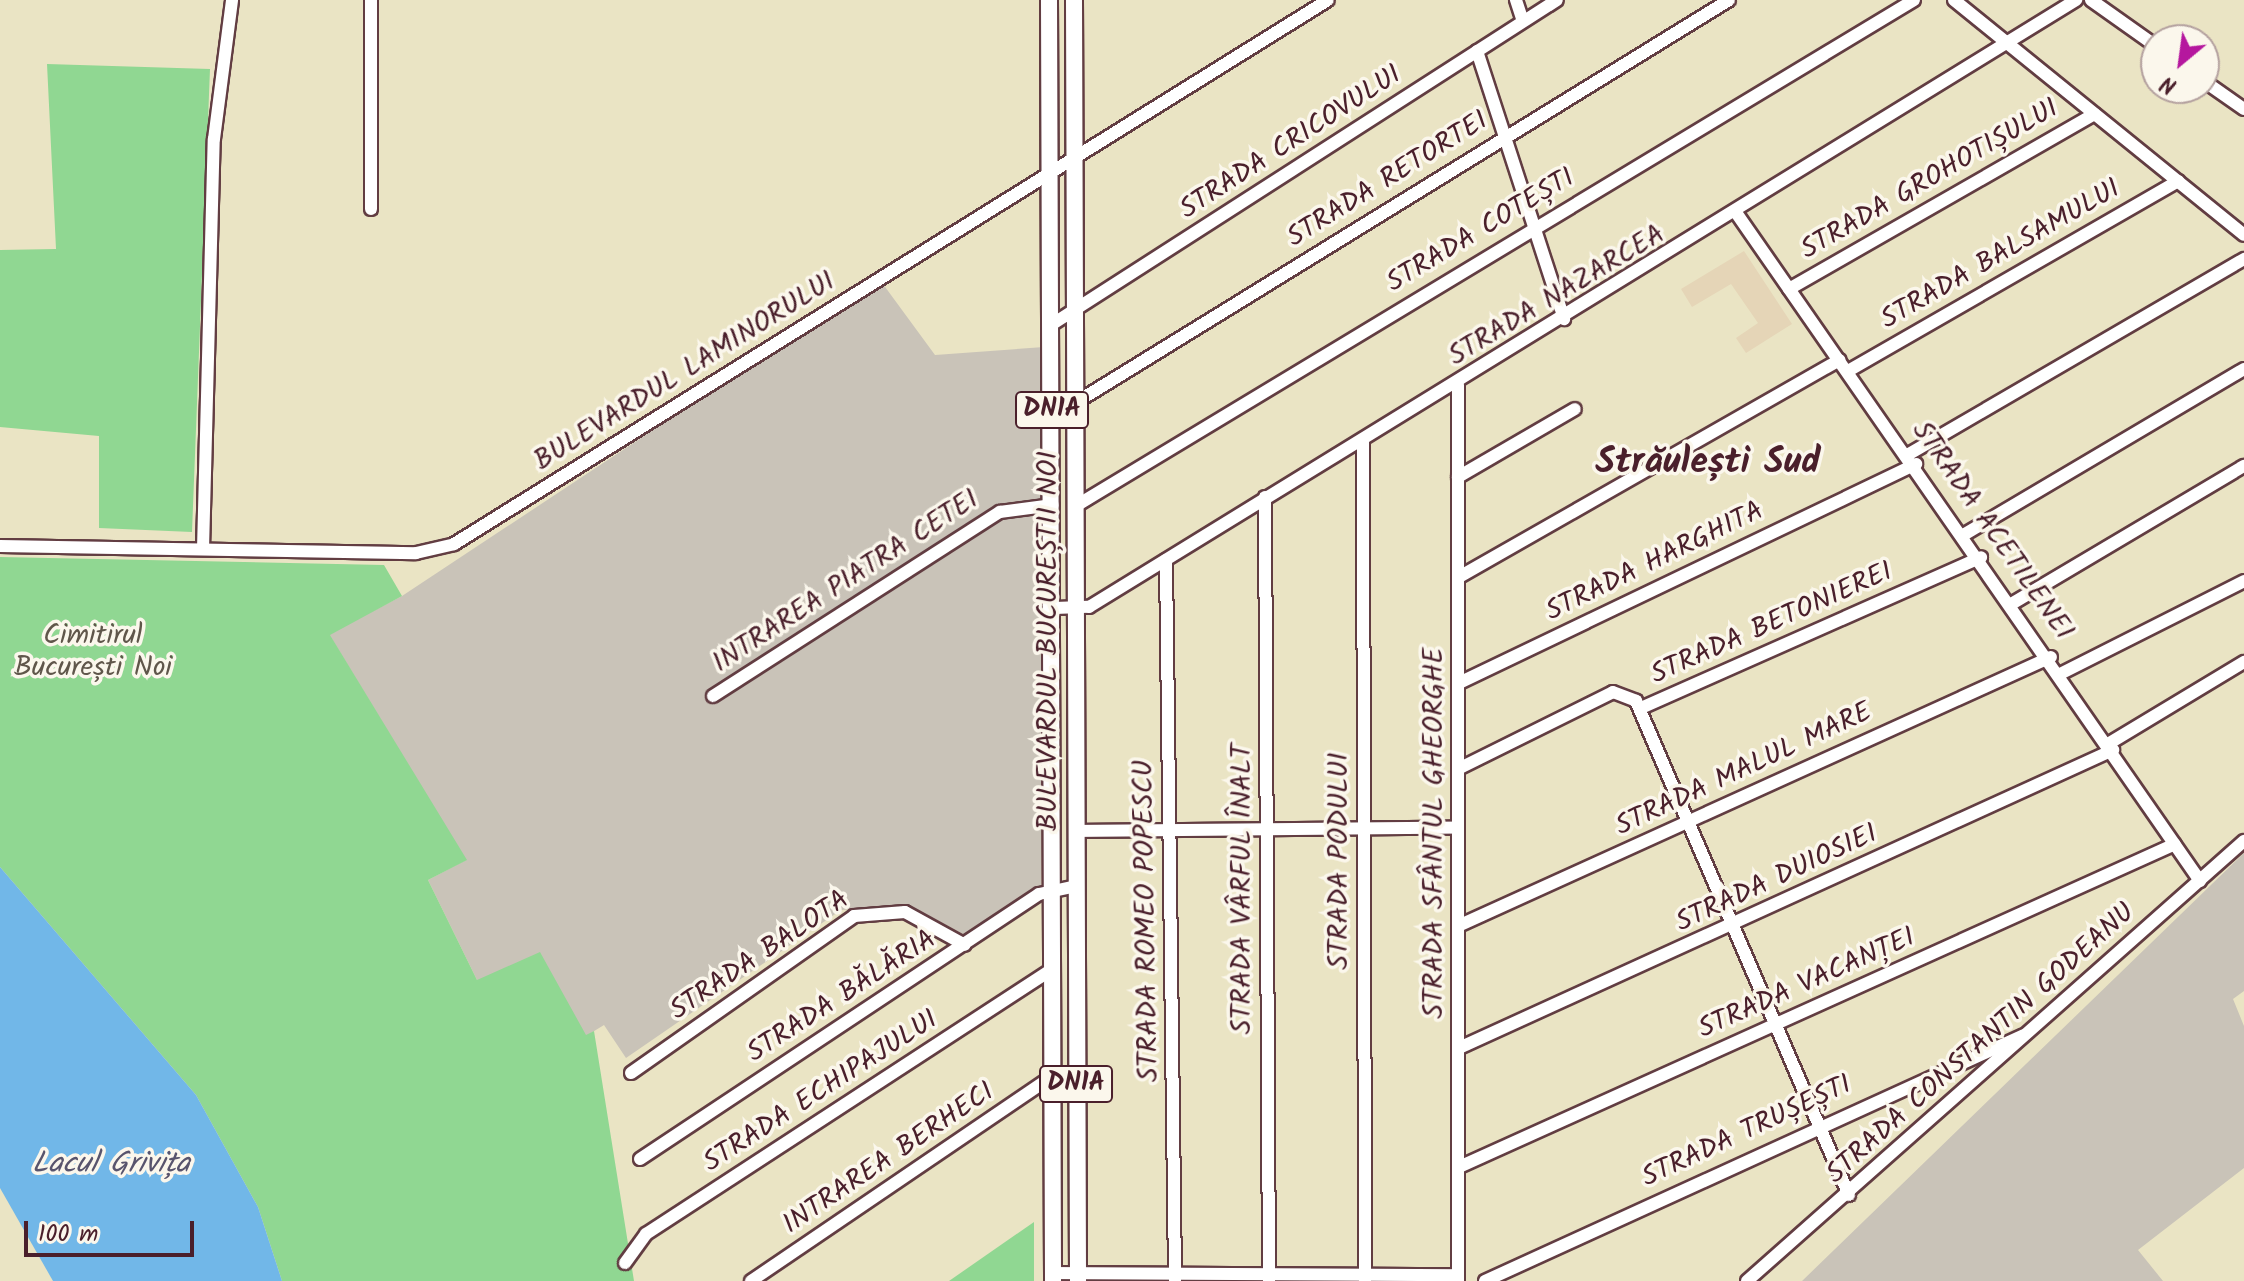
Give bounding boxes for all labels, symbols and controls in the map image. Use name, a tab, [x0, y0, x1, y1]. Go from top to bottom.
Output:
north arrow	[2140, 24, 2220, 104]
street label: STRADA CRICOVULUI	[1174, 59, 1408, 227]
text: N	[2155, 65, 2184, 102]
street label: STRADA GROHOTIȘULUI	[1795, 92, 2065, 268]
street label: STRADA RETORTEI	[1281, 105, 1495, 255]
street label: STRADA COTEȘTI	[1381, 162, 1581, 300]
street label: STRADA BALSAMULUI	[1875, 173, 2127, 337]
street label: STRADA NAZARCEA	[1443, 218, 1671, 374]
street label: BULEVARDUL LAMINORULUI	[528, 265, 842, 479]
road number: DN1A	[1014, 388, 1090, 432]
street label: STRADA ACETILENEI	[1904, 415, 2080, 647]
district label: Străulești Sud	[1595, 441, 1821, 485]
street label: BULEVARDUL BUCUREȘTII NOI	[1032, 451, 1066, 831]
street label: INTRAREA PIATRA CETEI	[707, 483, 985, 681]
street label: STRADA HARGHITA	[1541, 495, 1769, 629]
street label: STRADA BETONIEREI	[1646, 556, 1898, 692]
park label: Cimitirul București Noi	[14, 619, 172, 685]
street label: STRADA SFÂNTUL GHEORGHE	[1418, 647, 1452, 1019]
street label: STRADA MALUL MARE	[1610, 696, 1878, 844]
street label: STRADA VÂRFUL ÎNALT	[1226, 744, 1260, 1034]
street label: STRADA PODULUI	[1323, 752, 1357, 970]
street label: STRADA ROMEO POPESCU	[1127, 760, 1167, 1082]
street label: STRADA DUIOSIEI	[1671, 818, 1883, 940]
street label: STRADA BALOTA	[664, 884, 856, 1028]
street label: STRADA CONSTANTIN GODEANU	[1820, 897, 2142, 1191]
street label: STRADA VACANȚEI	[1693, 921, 1921, 1047]
street label: STRADA BĂLĂRIA	[741, 923, 943, 1071]
street label: STRADA ECHIPAJULUI	[697, 1004, 945, 1180]
road number: DN1A	[1038, 1062, 1114, 1106]
street label: STRADA TRUȘEȘTI	[1637, 1069, 1857, 1195]
street label: INTRAREA BERHECI	[777, 1076, 1001, 1242]
water label: Lacul Grivița	[32, 1146, 190, 1182]
scale bar	[28, 1205, 198, 1255]
text: 100 m	[38, 1215, 98, 1254]

